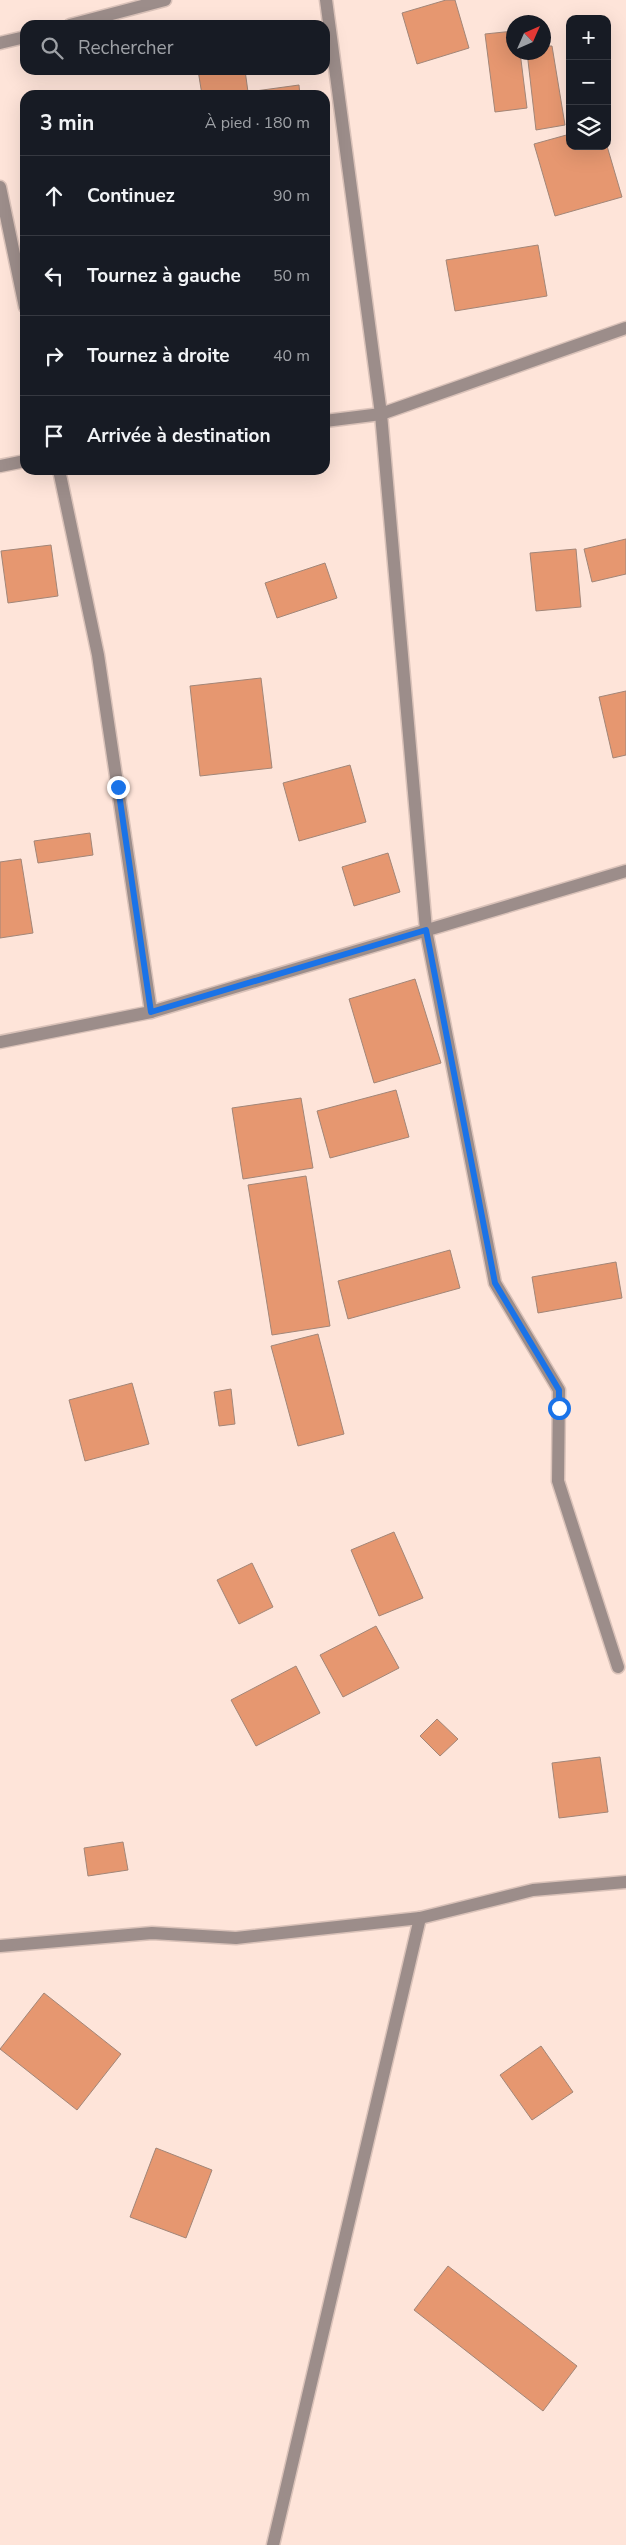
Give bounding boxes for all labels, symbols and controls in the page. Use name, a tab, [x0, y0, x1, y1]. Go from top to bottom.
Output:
north arrow	[506, 15, 551, 60]
map controls	[566, 15, 611, 150]
button: +	[566, 15, 611, 60]
search box	[20, 20, 330, 75]
icon: search	[38, 34, 66, 62]
text: Rechercher	[78, 35, 173, 61]
button: −	[566, 60, 611, 105]
button: layers	[566, 105, 611, 150]
text: 3 min	[40, 109, 94, 137]
text: À pied · 180 m	[205, 112, 310, 134]
icon: ahead	[40, 182, 68, 210]
text: Continuez	[87, 183, 175, 209]
text: 90 m	[273, 185, 310, 207]
icon: left	[40, 262, 68, 290]
text: Tournez à gauche	[87, 263, 241, 289]
text: 50 m	[273, 265, 310, 287]
icon: right	[40, 342, 68, 370]
text: Tournez à droite	[87, 343, 230, 369]
text: 40 m	[273, 345, 310, 367]
icon: arrive	[40, 422, 68, 450]
text: Arrivée à destination	[87, 423, 271, 449]
route end	[107, 776, 130, 799]
route start	[548, 1397, 571, 1420]

